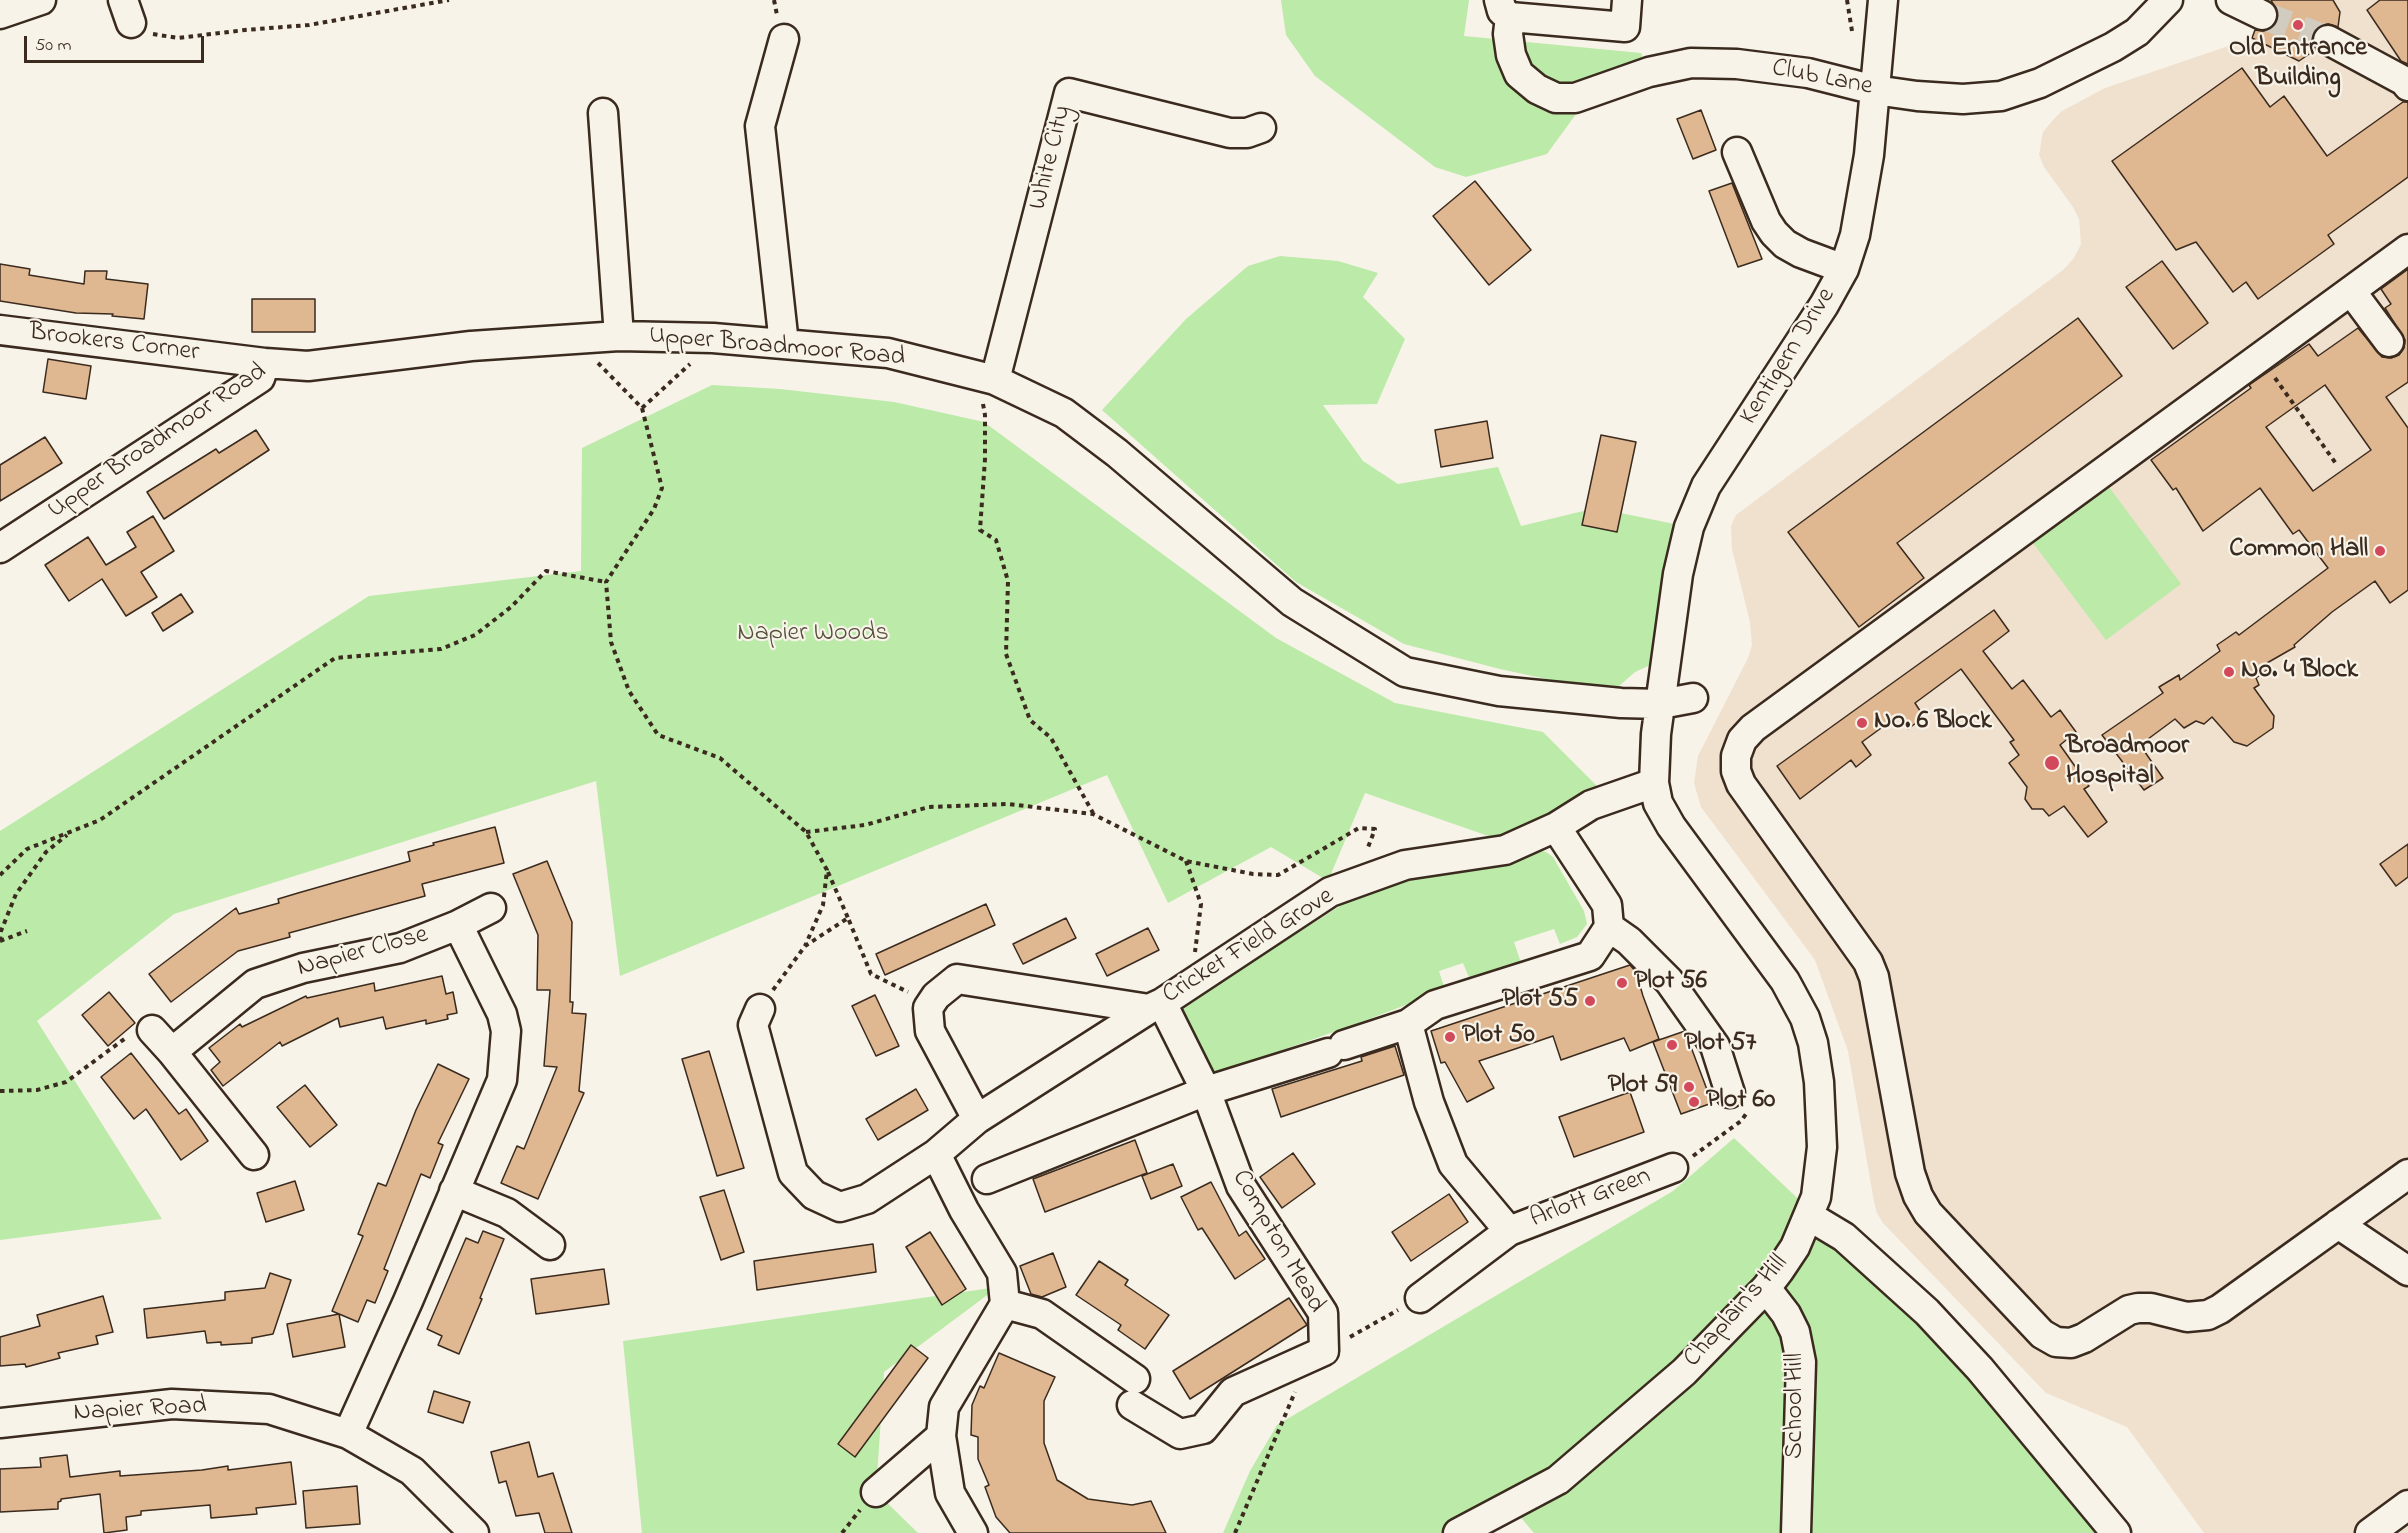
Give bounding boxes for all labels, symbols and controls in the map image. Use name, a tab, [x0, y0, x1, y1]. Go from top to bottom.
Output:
marker: Old Entrance Building	[2291, 18, 2305, 32]
scale bar	[27, 24, 207, 62]
text: 50 m	[35, 33, 72, 59]
place label: Old Entrance Building	[2229, 34, 2367, 96]
street label: Club Lane	[1769, 54, 1875, 104]
street label: White City	[1024, 103, 1080, 213]
street label: Kentigern Drive	[1735, 283, 1843, 431]
street label: Brookers Corner	[27, 318, 201, 370]
street label: Upper Broadmoor Road	[648, 321, 906, 375]
street label: Upper Broadmoor Road	[43, 357, 273, 527]
place label: Common Hall	[2229, 535, 2368, 567]
marker: Common Hall	[2373, 544, 2387, 558]
park label: Napier Woods	[737, 619, 889, 651]
place label: No. 4 Block	[2241, 656, 2358, 688]
marker: No. 4 Block	[2222, 665, 2236, 679]
place label: No. 6 Block	[1874, 707, 1992, 739]
marker: No. 6 Block	[1855, 716, 1869, 730]
place label: Broadmoor Hospital	[2066, 732, 2189, 794]
marker: Broadmoor Hospital	[2043, 754, 2061, 772]
street label: Cricket Field Grove	[1158, 882, 1340, 1012]
street label: Napier Close	[294, 921, 432, 985]
place label: Plot 56	[1634, 967, 1707, 999]
marker: Plot 56	[1615, 976, 1629, 990]
place label: Plot 55	[1502, 985, 1578, 1017]
marker: Plot 55	[1583, 994, 1597, 1008]
place label: Plot 50	[1462, 1021, 1535, 1053]
place label: Plot 57	[1684, 1029, 1756, 1061]
marker: Plot 50	[1443, 1030, 1457, 1044]
marker: Plot 57	[1665, 1038, 1679, 1052]
place label: Plot 59	[1608, 1071, 1677, 1103]
marker: Plot 59	[1682, 1080, 1696, 1094]
place label: Plot 60	[1706, 1086, 1775, 1118]
marker: Plot 60	[1687, 1095, 1701, 1109]
street label: Arlott Green	[1526, 1162, 1656, 1236]
street label: Compton Mead	[1224, 1165, 1330, 1319]
street label: Chaplain's Hill	[1678, 1249, 1796, 1375]
street label: School Hill	[1781, 1353, 1813, 1459]
street label: Napier Road	[73, 1392, 207, 1430]

